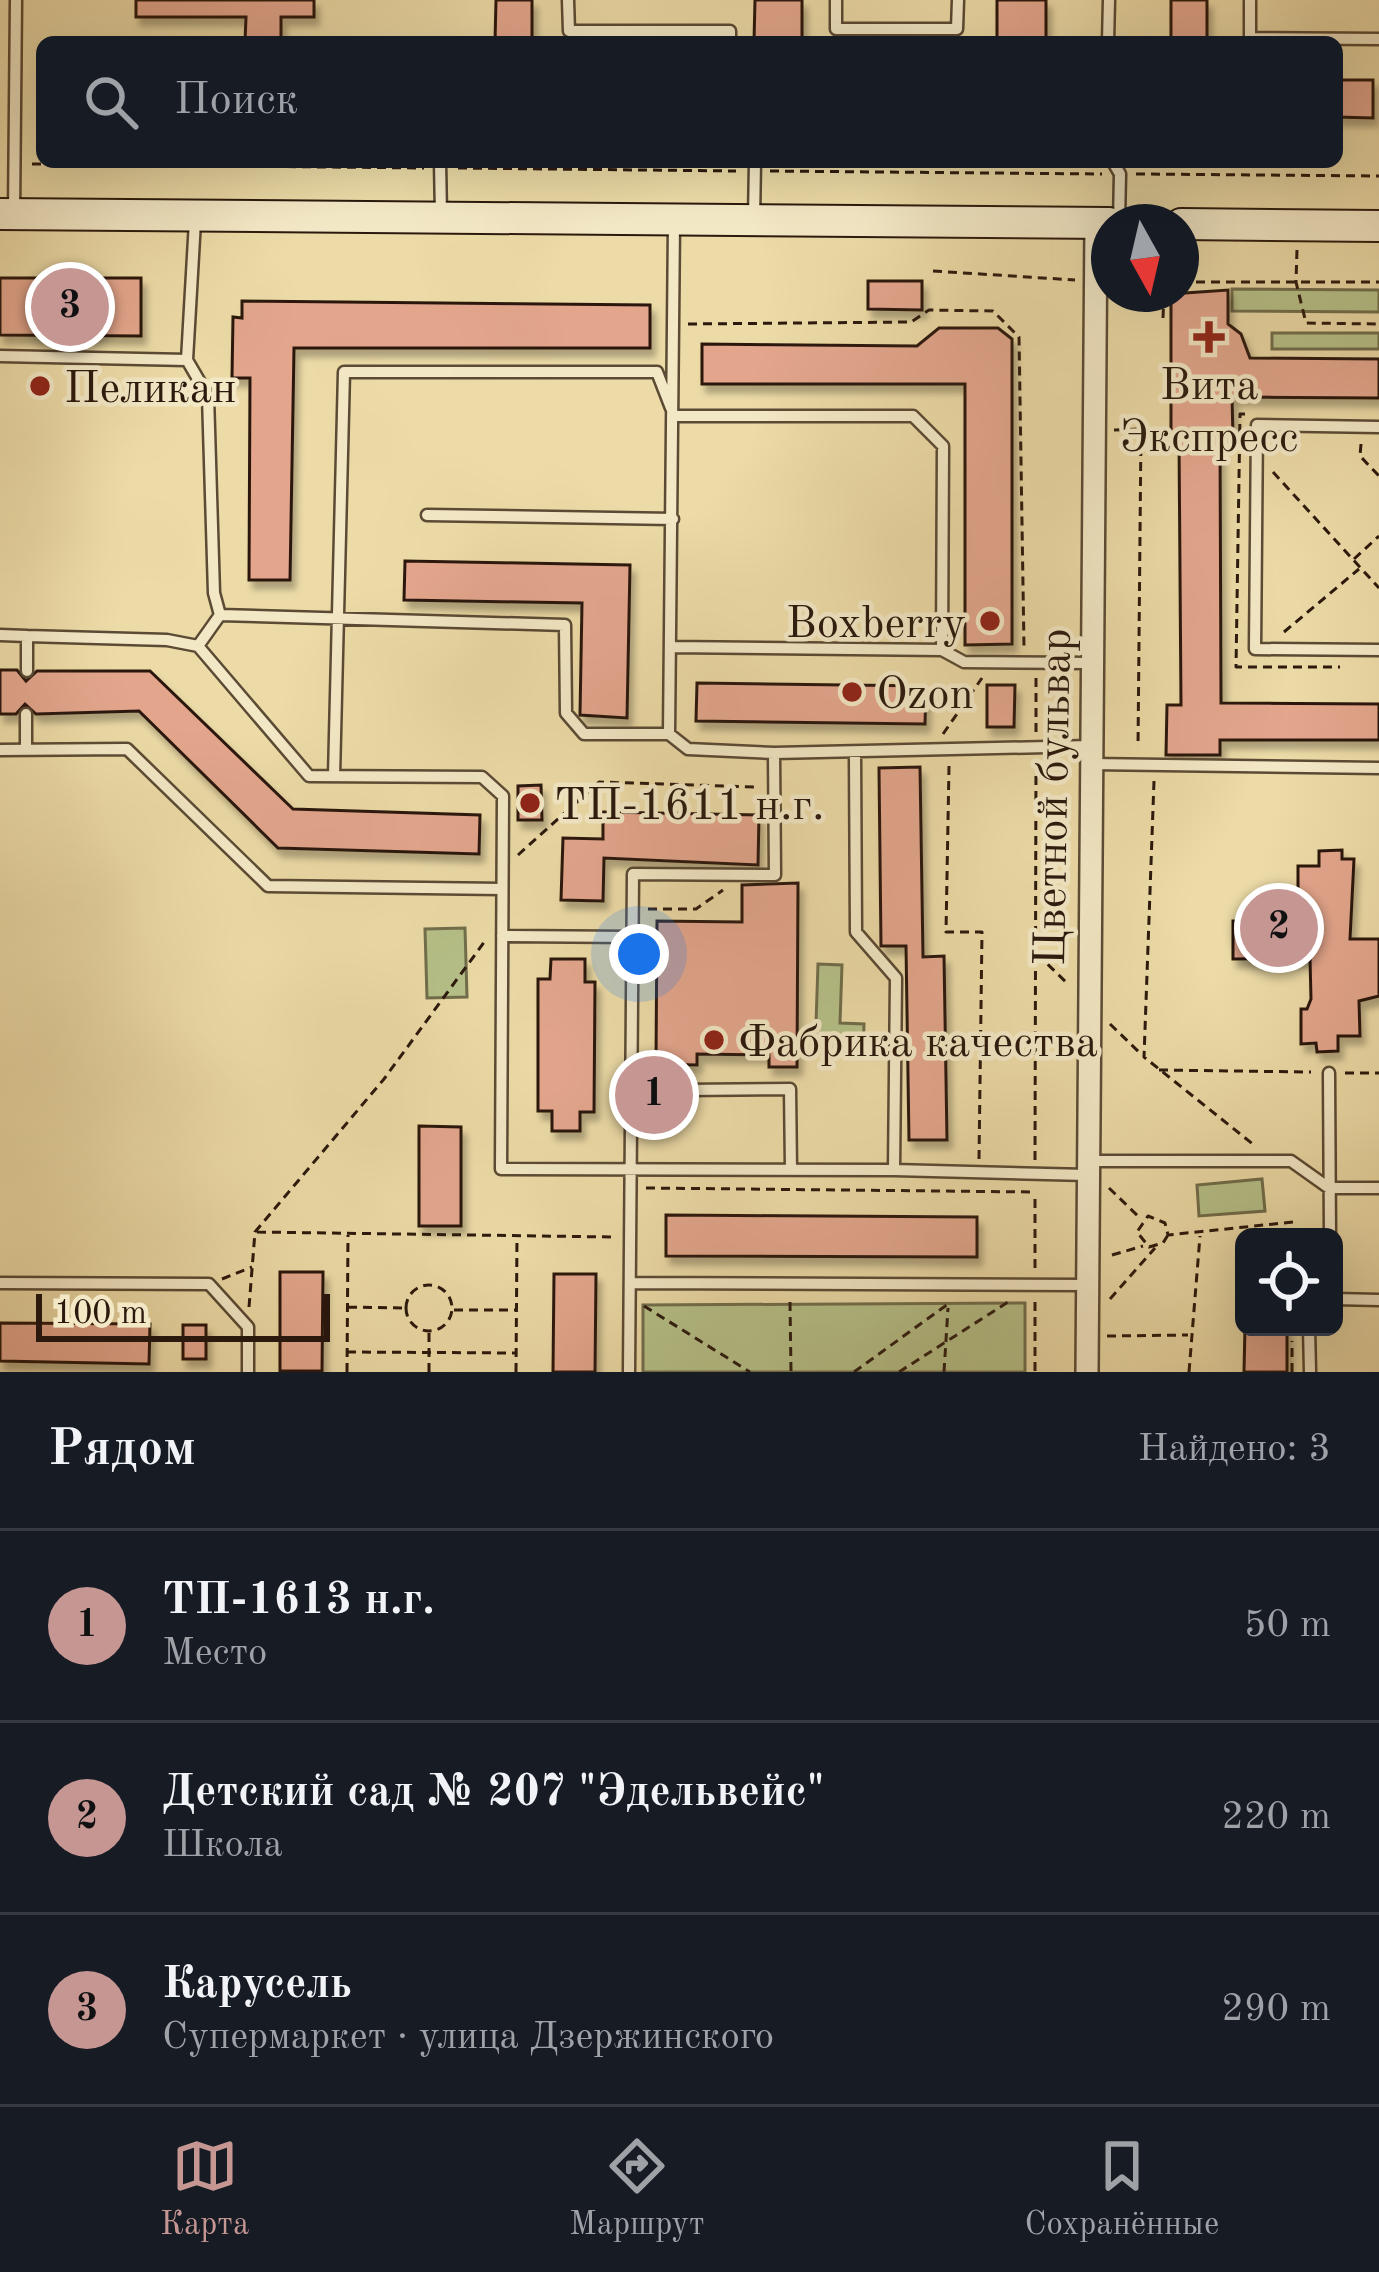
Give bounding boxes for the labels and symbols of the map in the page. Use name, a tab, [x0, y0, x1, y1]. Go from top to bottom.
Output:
north arrow	[1091, 204, 1199, 312]
pin: 3	[31, 262, 109, 352]
marker: Вита Экспресс	[1196, 324, 1222, 350]
place label: Вита Экспресс	[1120, 365, 1298, 462]
place label: Пеликан	[64, 368, 237, 413]
marker: Пеликан	[27, 373, 53, 399]
place label: Boxberry	[786, 603, 966, 648]
marker: Boxberry	[977, 608, 1003, 634]
street label: Цветной бульвар	[1030, 628, 1081, 966]
place label: Ozon	[876, 674, 974, 719]
marker: Ozon	[839, 679, 865, 705]
place label: ТП-1611 н.г.	[554, 785, 825, 830]
marker: ТП-1611 н.г.	[517, 790, 543, 816]
pin: 2	[1240, 883, 1318, 973]
your location	[609, 924, 669, 984]
place label: Фабрика качества	[738, 1022, 1098, 1067]
marker: Фабрика качества	[701, 1027, 727, 1053]
pin: 1	[615, 1050, 693, 1140]
scale bar	[36, 1288, 330, 1341]

